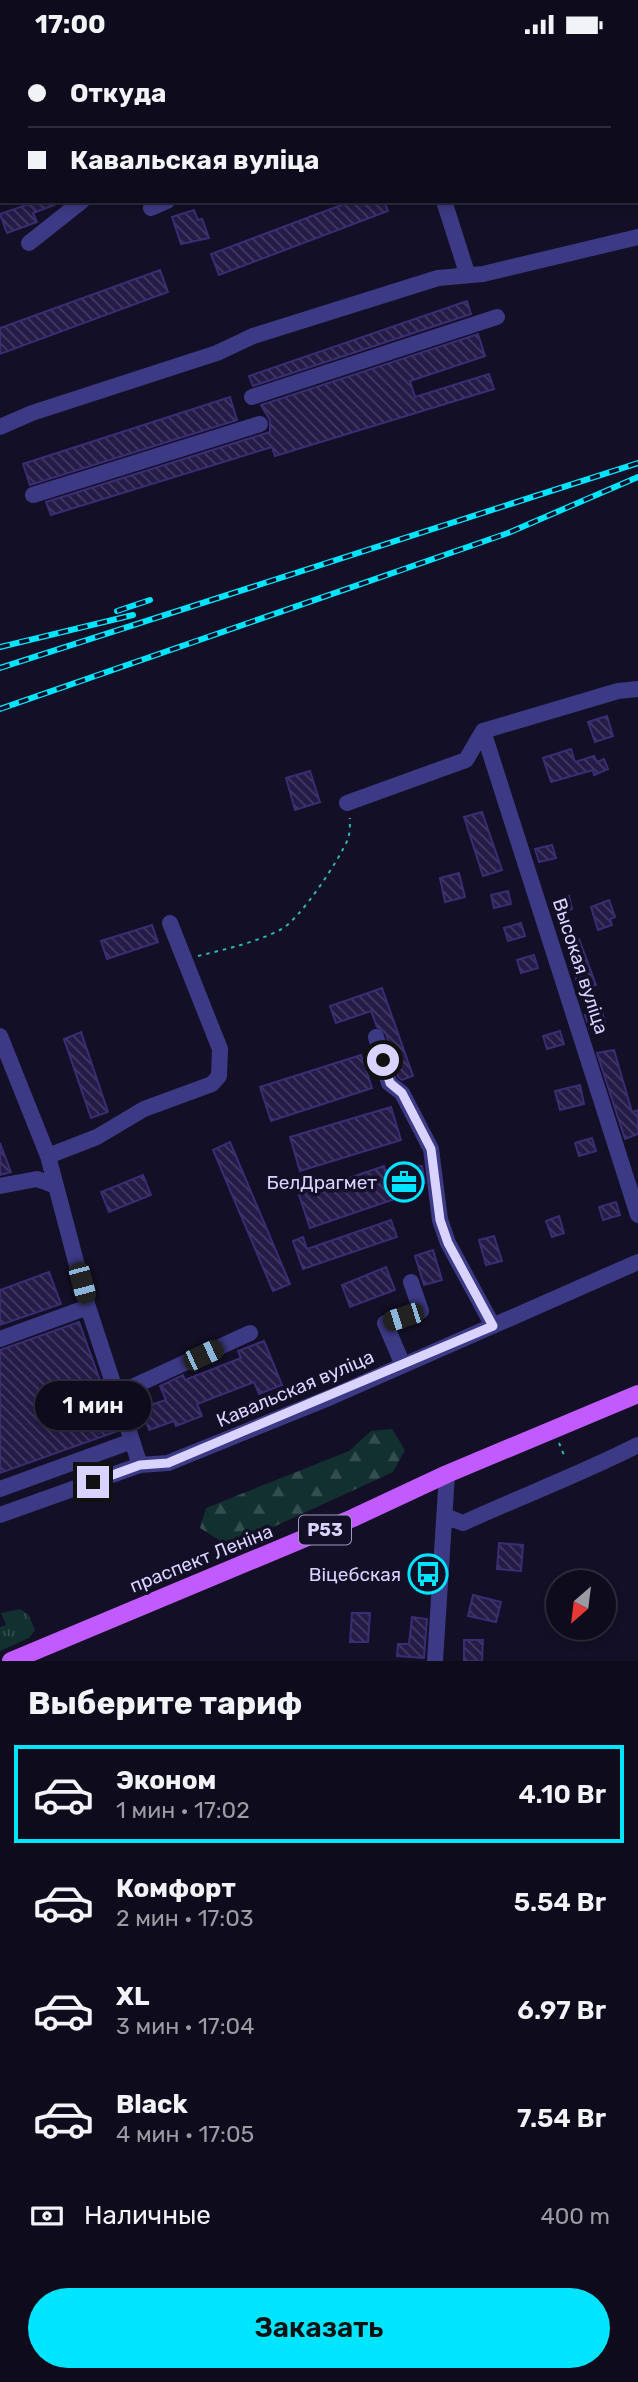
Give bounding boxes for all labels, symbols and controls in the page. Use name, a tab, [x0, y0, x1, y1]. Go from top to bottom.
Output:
text: 17:00	[35, 9, 106, 40]
text: Откуда	[70, 78, 166, 109]
text: Кавальская вуліца	[70, 145, 319, 176]
street label: Высокая вуліца	[548, 895, 613, 1037]
route start	[367, 1044, 399, 1076]
office icon: БелДрагмет	[383, 1161, 425, 1203]
place label: БелДрагмет	[267, 1171, 377, 1194]
car	[67, 1260, 98, 1306]
car	[380, 1301, 427, 1333]
car	[180, 1337, 227, 1373]
street label: Кавальская вуліца	[213, 1345, 377, 1432]
callout: 1 мин	[35, 1381, 151, 1429]
text: 1 мин	[62, 1391, 124, 1419]
route end	[77, 1466, 109, 1498]
road number: Р53	[299, 1515, 351, 1545]
street label: праспект Леніна	[126, 1519, 276, 1598]
bus stop icon: Віцебская	[407, 1553, 449, 1595]
place label: Віцебская	[309, 1563, 401, 1586]
north arrow	[546, 1570, 616, 1640]
map controls	[546, 1570, 616, 1640]
text: Выберите тариф	[28, 1684, 302, 1722]
icon: car	[32, 1763, 95, 1826]
text: Эконом	[116, 1765, 216, 1796]
text: 4.10 Br	[518, 1779, 606, 1810]
text: 1 мин · 17:02	[116, 1796, 250, 1824]
icon: car	[32, 1871, 95, 1934]
text: Комфорт	[116, 1873, 236, 1904]
text: 5.54 Br	[514, 1887, 606, 1918]
text: 2 мин · 17:03	[116, 1904, 254, 1932]
icon: car	[32, 1979, 95, 2042]
text: XL	[116, 1981, 149, 2012]
text: 6.97 Br	[517, 1995, 606, 2026]
text: 3 мин · 17:04	[116, 2012, 254, 2040]
icon: car	[32, 2087, 95, 2150]
text: Black	[116, 2089, 188, 2120]
text: 7.54 Br	[517, 2103, 606, 2134]
text: 4 мин · 17:05	[116, 2120, 254, 2148]
icon: cash	[28, 2197, 66, 2235]
text: Наличные	[84, 2200, 211, 2231]
text: 400 m	[540, 2202, 610, 2230]
button: Заказать	[28, 2288, 610, 2368]

